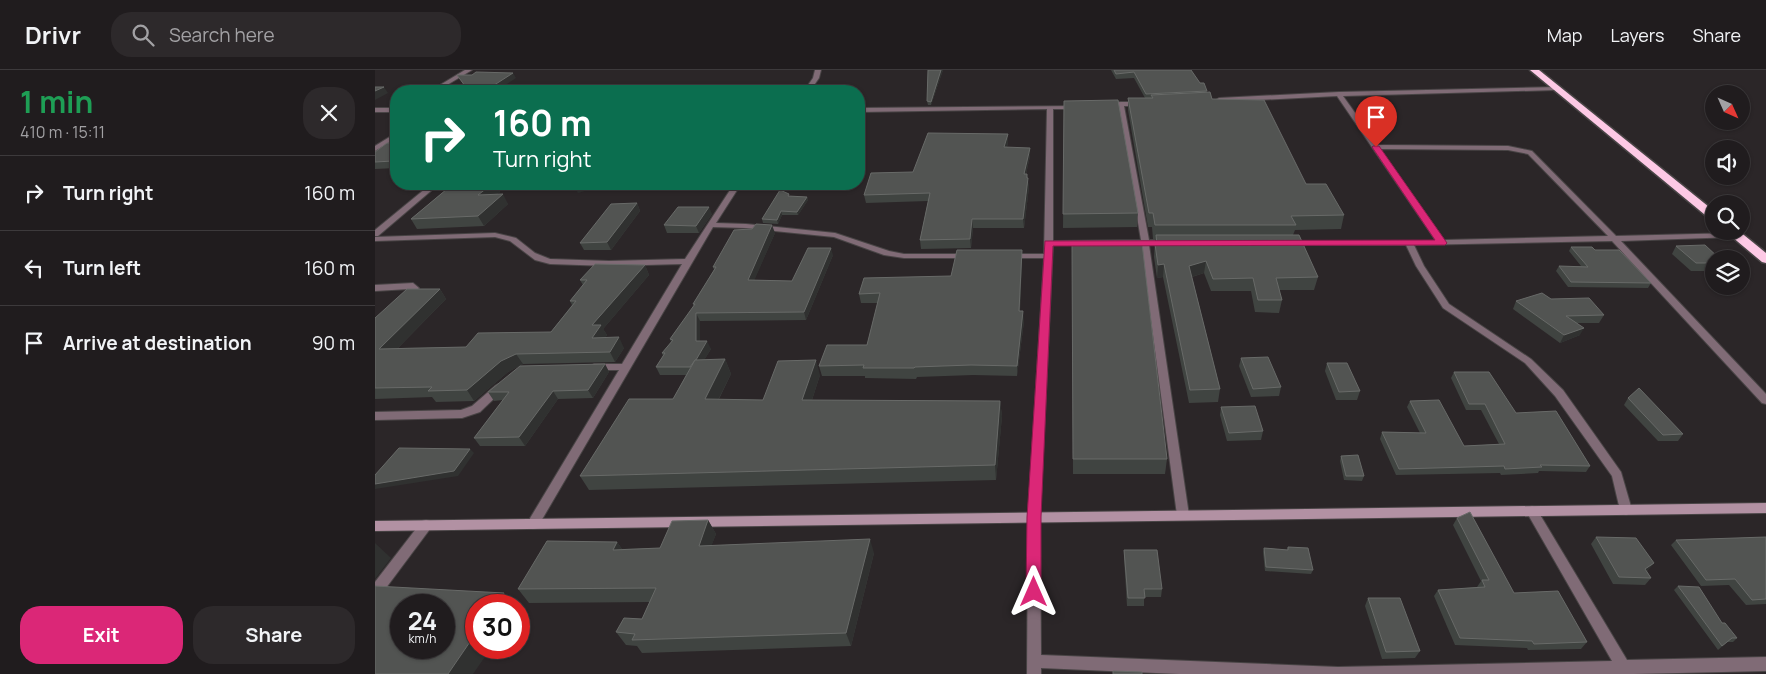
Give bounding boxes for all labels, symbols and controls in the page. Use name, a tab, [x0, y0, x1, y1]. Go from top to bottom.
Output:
search box	[111, 12, 461, 57]
text: Drivr	[25, 18, 81, 51]
icon: search	[129, 21, 157, 49]
text: Search here	[169, 22, 275, 48]
text: Map	[1547, 23, 1582, 47]
text: Layers	[1610, 23, 1664, 47]
text: Share	[1692, 23, 1741, 47]
text: 1 min	[20, 81, 93, 122]
north arrow	[1705, 85, 1750, 130]
map controls	[1705, 85, 1750, 295]
button: close	[303, 87, 355, 139]
pin	[1355, 96, 1397, 147]
text: 160 m	[493, 99, 592, 147]
icon: arrive	[1362, 103, 1390, 131]
icon: right	[410, 105, 475, 170]
text: 410 m · 15:11	[20, 121, 105, 143]
button: sound	[1705, 140, 1750, 185]
text: Turn right	[493, 144, 591, 174]
icon: right	[20, 179, 48, 207]
text: Turn right	[63, 180, 153, 206]
text: 160 m	[304, 180, 355, 206]
button: search	[1705, 195, 1750, 240]
button: layers	[1705, 250, 1750, 295]
icon: left	[20, 254, 48, 282]
text: Turn left	[63, 255, 141, 281]
text: 160 m	[304, 255, 355, 281]
icon: arrive	[20, 329, 48, 357]
text: Arrive at destination	[63, 330, 252, 356]
text: 90 m	[312, 330, 355, 356]
position arrow	[1007, 565, 1059, 617]
speed limit sign: 30	[465, 594, 530, 659]
text: 24	[408, 603, 437, 638]
button: Exit	[20, 606, 183, 664]
button: Share	[193, 606, 355, 664]
text: km/h	[409, 630, 436, 647]

